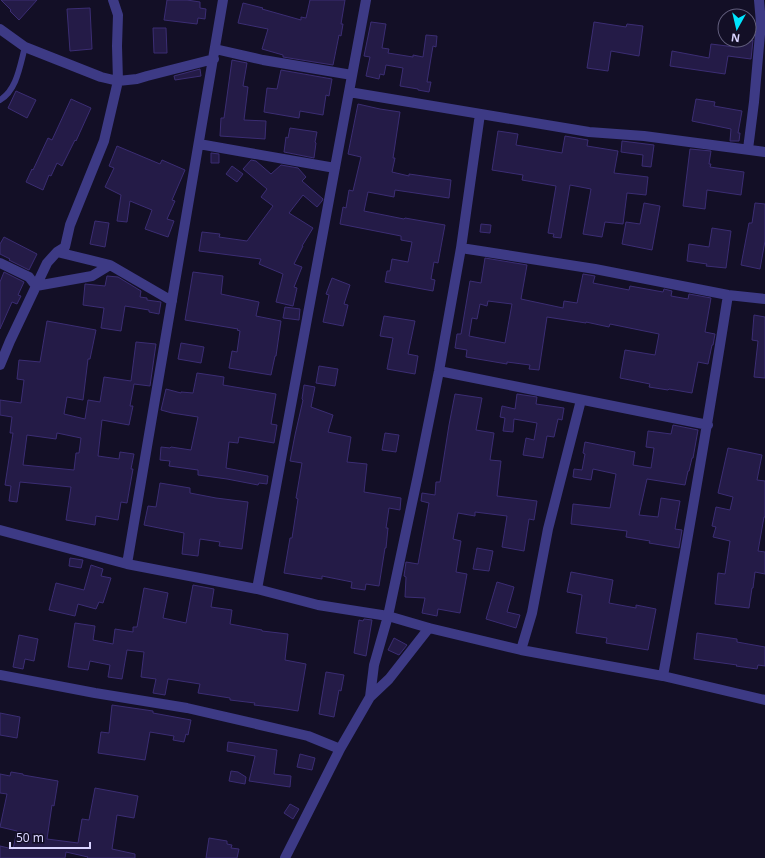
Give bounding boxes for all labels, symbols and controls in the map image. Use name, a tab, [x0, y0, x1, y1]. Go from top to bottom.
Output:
north arrow	[717, 8, 757, 48]
text: N	[730, 30, 741, 46]
scale bar	[10, 824, 90, 850]
text: 50 m	[16, 829, 44, 846]

